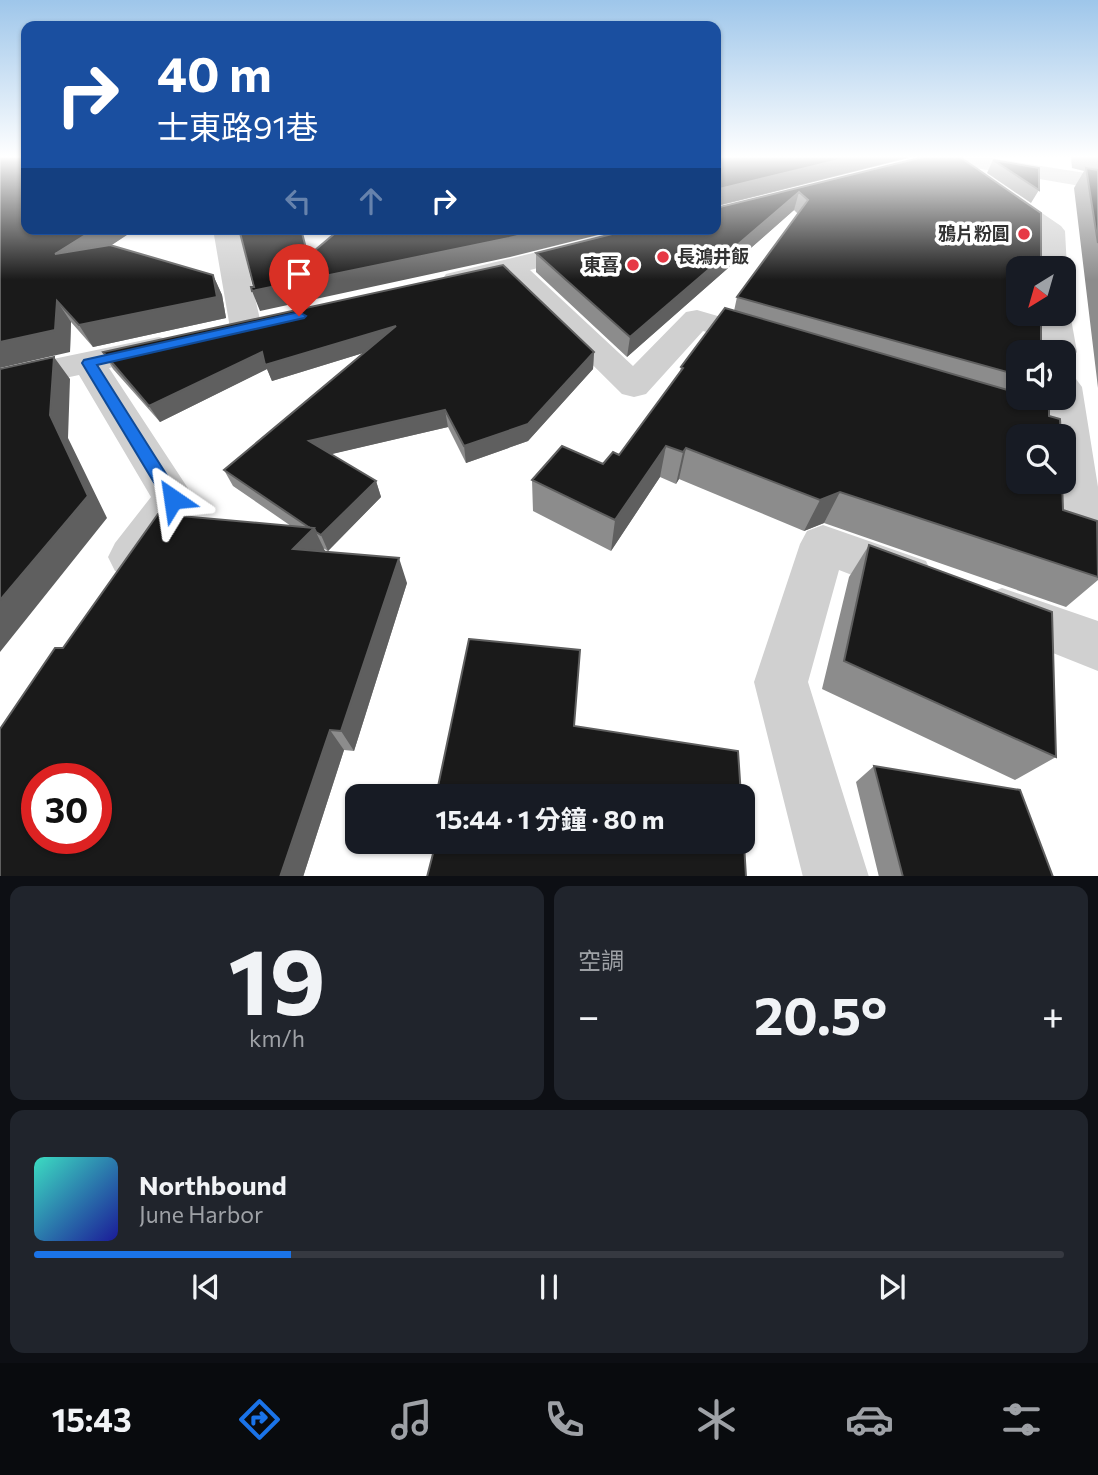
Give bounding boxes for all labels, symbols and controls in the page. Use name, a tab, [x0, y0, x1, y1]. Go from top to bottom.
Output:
text: 40 m	[157, 42, 272, 102]
icon: right	[42, 49, 133, 140]
text: 士東路91巷	[157, 106, 318, 146]
icon: left	[279, 182, 317, 220]
icon: ahead	[352, 182, 390, 220]
icon: right	[425, 182, 463, 220]
place label: 鴉片粉圓	[938, 222, 1010, 244]
marker: 鴉片粉圓	[1016, 226, 1032, 242]
pin	[269, 244, 329, 316]
place label: 長鴻井飯	[677, 245, 749, 267]
marker: 長鴻井飯	[655, 249, 671, 265]
place label: 東喜	[583, 253, 619, 275]
icon: arrive	[280, 255, 318, 293]
north arrow	[1006, 256, 1076, 326]
map controls	[1006, 256, 1076, 494]
marker: 東喜	[625, 257, 641, 273]
button: sound	[1006, 340, 1076, 410]
button: search	[1006, 424, 1076, 494]
position arrow	[136, 462, 210, 536]
speed limit sign: 30	[21, 763, 112, 854]
text: 15:44 · 1 分鐘 · 80 m	[435, 803, 665, 834]
text: 19	[228, 922, 326, 1034]
text: 空調	[578, 946, 624, 974]
text: 20.5°	[754, 982, 887, 1046]
text: −	[578, 991, 600, 1038]
text: +	[1042, 991, 1064, 1038]
text: km/h	[249, 1024, 305, 1052]
text: Northbound	[139, 1169, 287, 1200]
text: June Harbor	[139, 1200, 263, 1228]
icon: previous	[187, 1268, 225, 1306]
icon: pause	[530, 1268, 568, 1306]
icon: next	[873, 1268, 911, 1306]
icon: directions	[235, 1395, 284, 1444]
icon: music	[387, 1395, 436, 1444]
icon: phone	[540, 1395, 589, 1444]
icon: climate	[692, 1395, 741, 1444]
icon: car	[845, 1395, 894, 1444]
icon: filters	[997, 1395, 1046, 1444]
text: 15:43	[52, 1399, 132, 1439]

